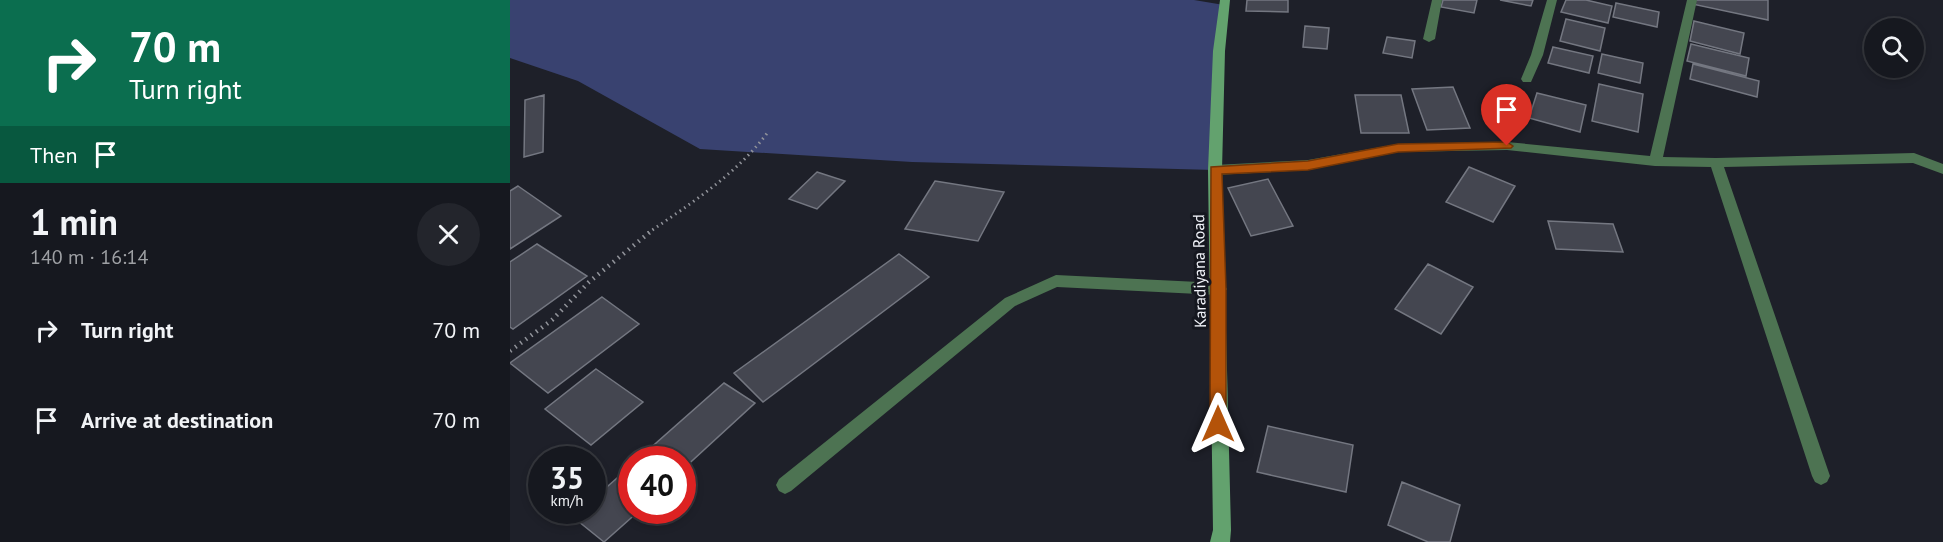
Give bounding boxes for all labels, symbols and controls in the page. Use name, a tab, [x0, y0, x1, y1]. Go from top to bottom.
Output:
map controls	[1864, 18, 1924, 78]
button: search	[1864, 18, 1924, 78]
text: 70 m	[129, 19, 221, 74]
icon: right	[30, 24, 108, 102]
text: Turn right	[129, 72, 242, 106]
pin	[1481, 84, 1532, 146]
icon: arrive	[1490, 93, 1523, 126]
icon: arrive	[89, 138, 122, 171]
text: Then	[30, 141, 77, 169]
text: 1 min	[30, 198, 118, 245]
button: close	[417, 203, 480, 266]
street label: Karadiyana Road	[1188, 214, 1210, 328]
text: 140 m · 16:14	[30, 244, 148, 270]
icon: right	[30, 314, 63, 347]
text: Turn right	[81, 316, 173, 344]
text: 70 m	[432, 316, 480, 344]
position arrow	[1186, 392, 1250, 456]
icon: arrive	[30, 404, 63, 437]
text: Arrive at destination	[81, 406, 273, 434]
text: 70 m	[432, 406, 480, 434]
speed limit sign: 40	[618, 446, 696, 524]
text: 35	[550, 458, 584, 497]
text: km/h	[551, 491, 583, 510]

